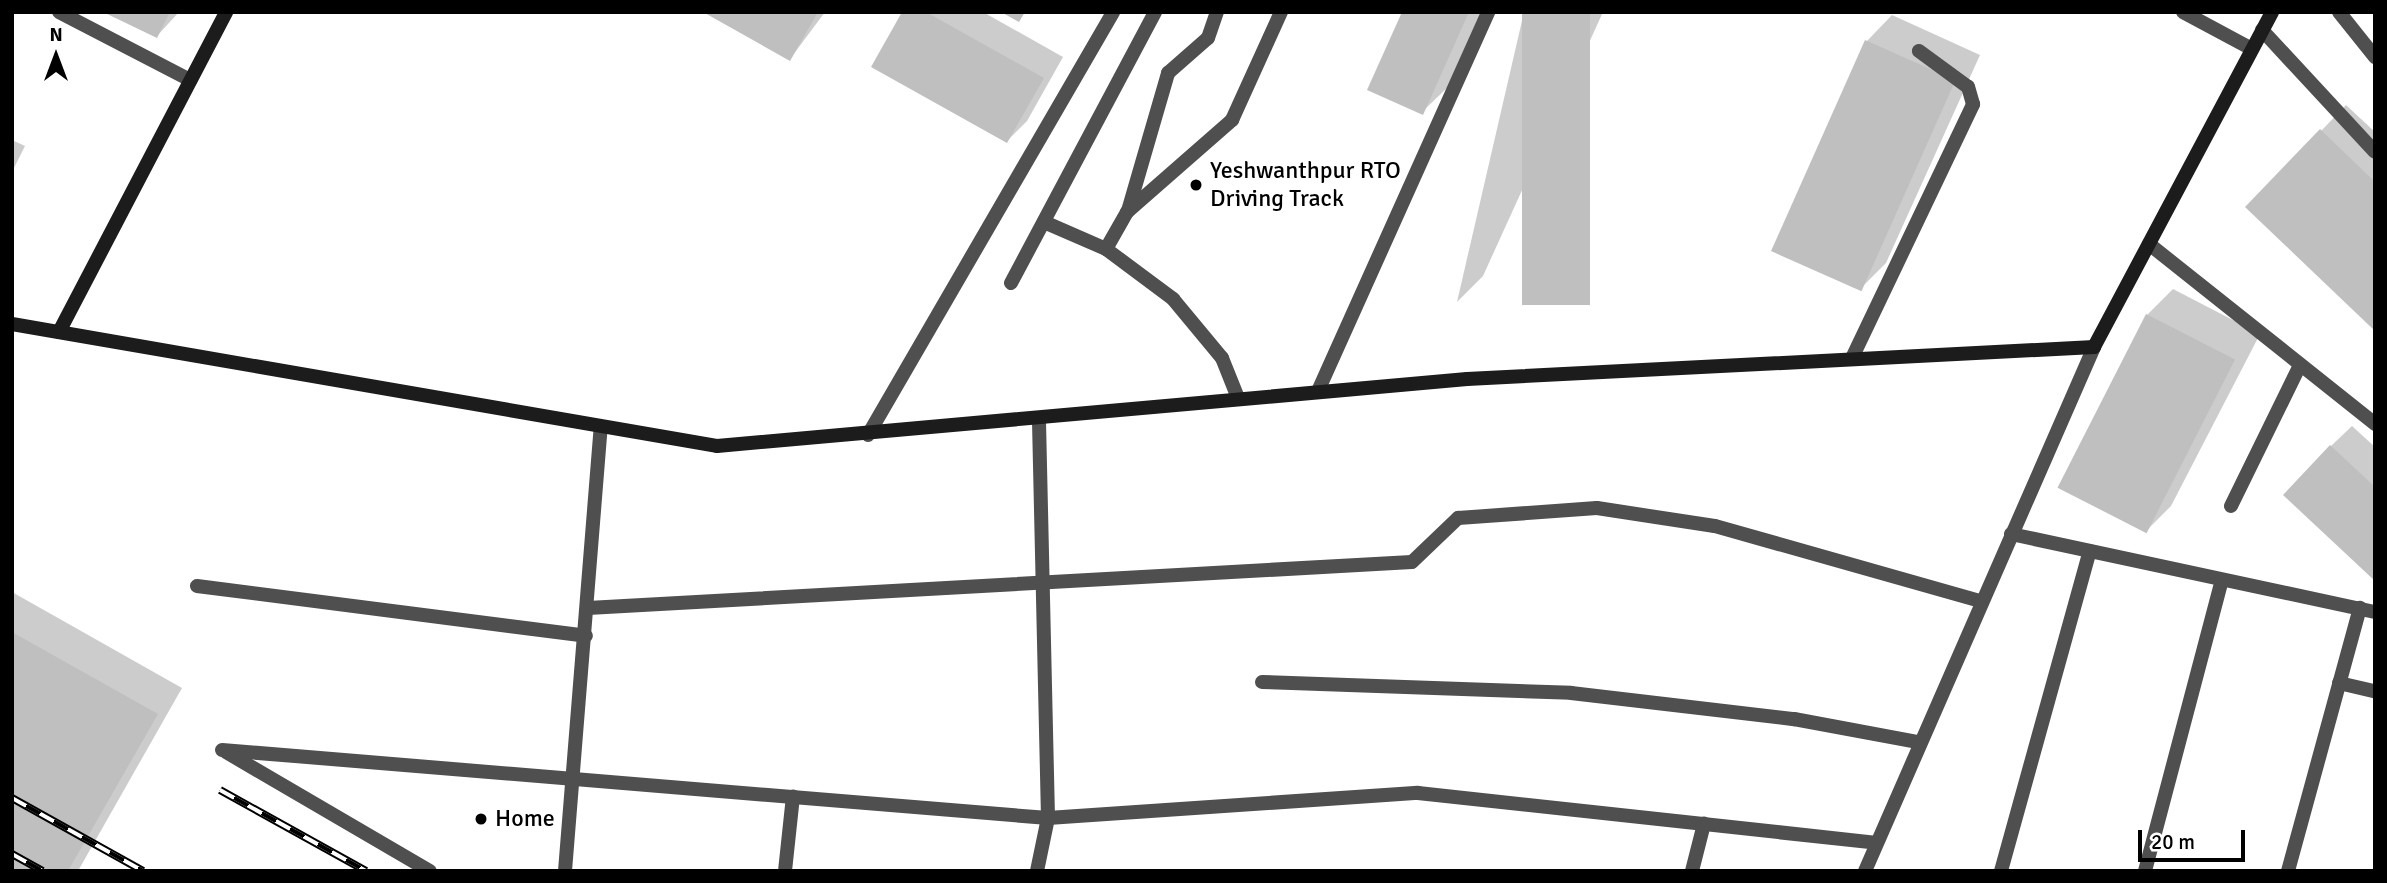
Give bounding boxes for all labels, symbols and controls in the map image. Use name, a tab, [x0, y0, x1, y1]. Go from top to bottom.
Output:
north arrow	[21, 21, 91, 91]
text: N	[49, 23, 63, 47]
place label: Yeshwanthpur RTO Driving Track	[1210, 157, 1401, 213]
marker: Yeshwanthpur RTO Driving Track	[1188, 177, 1204, 193]
place label: Home	[495, 805, 555, 833]
marker: Home	[473, 811, 489, 827]
scale bar	[2142, 816, 2249, 860]
text: 20 m	[2151, 829, 2195, 855]

